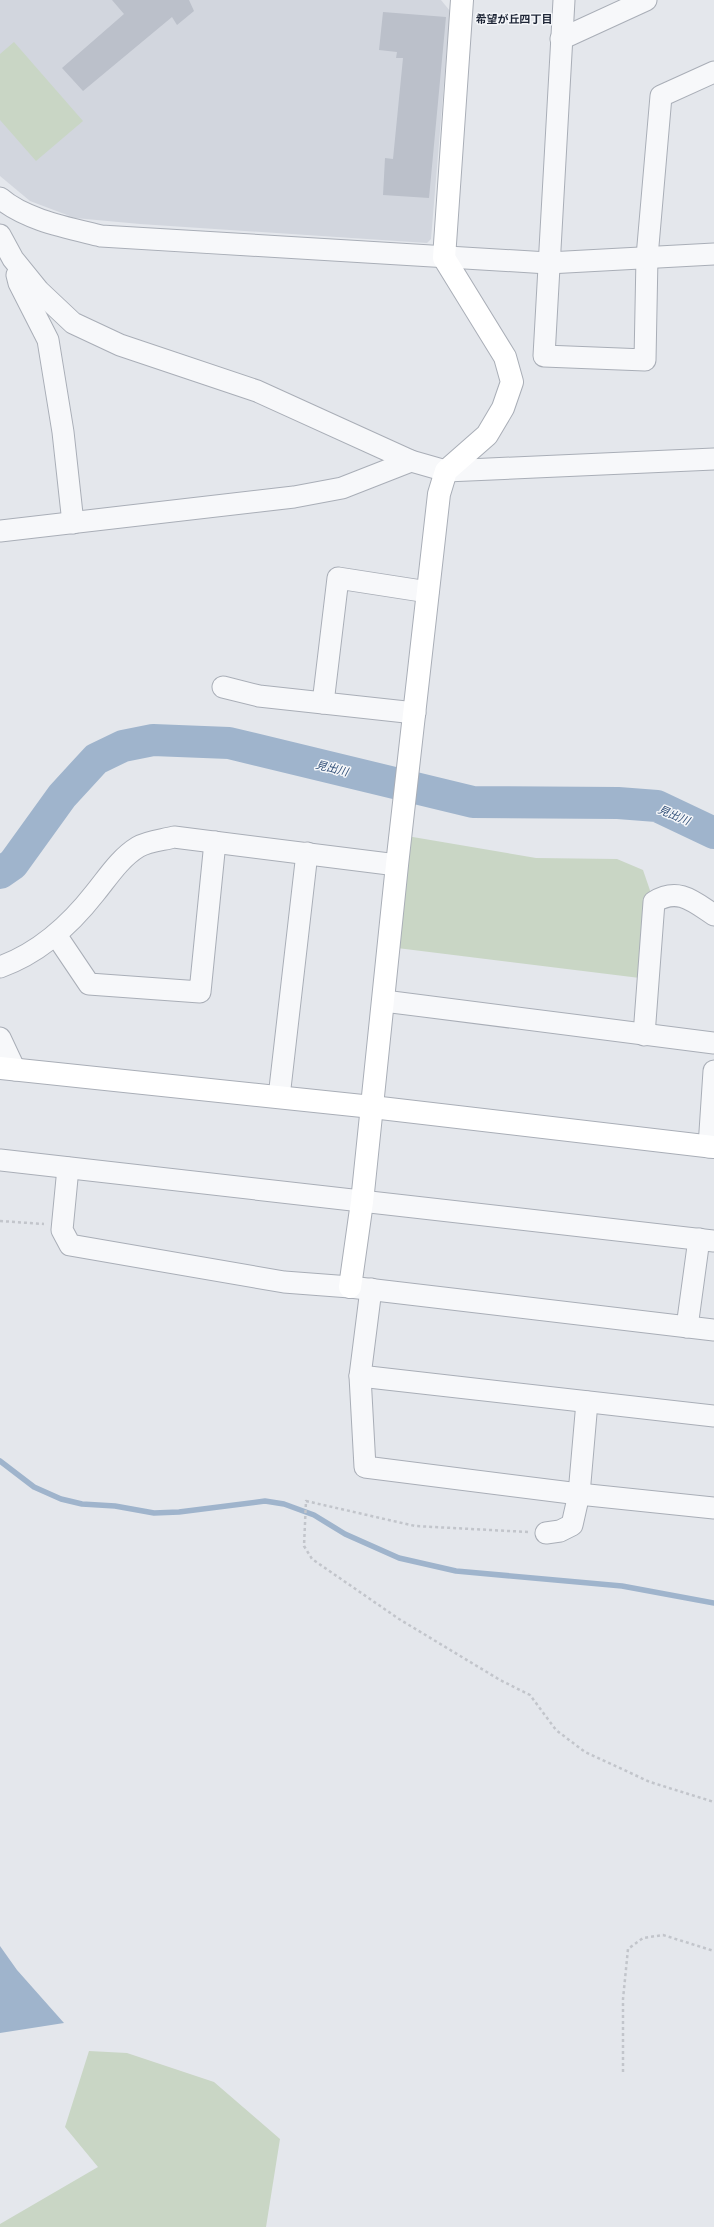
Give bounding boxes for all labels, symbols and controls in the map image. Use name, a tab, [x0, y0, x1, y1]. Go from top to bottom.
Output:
district label: 希望が丘四丁目	[476, 12, 553, 25]
water label: 見出川	[315, 757, 351, 778]
water label: 見出川	[656, 802, 693, 827]

